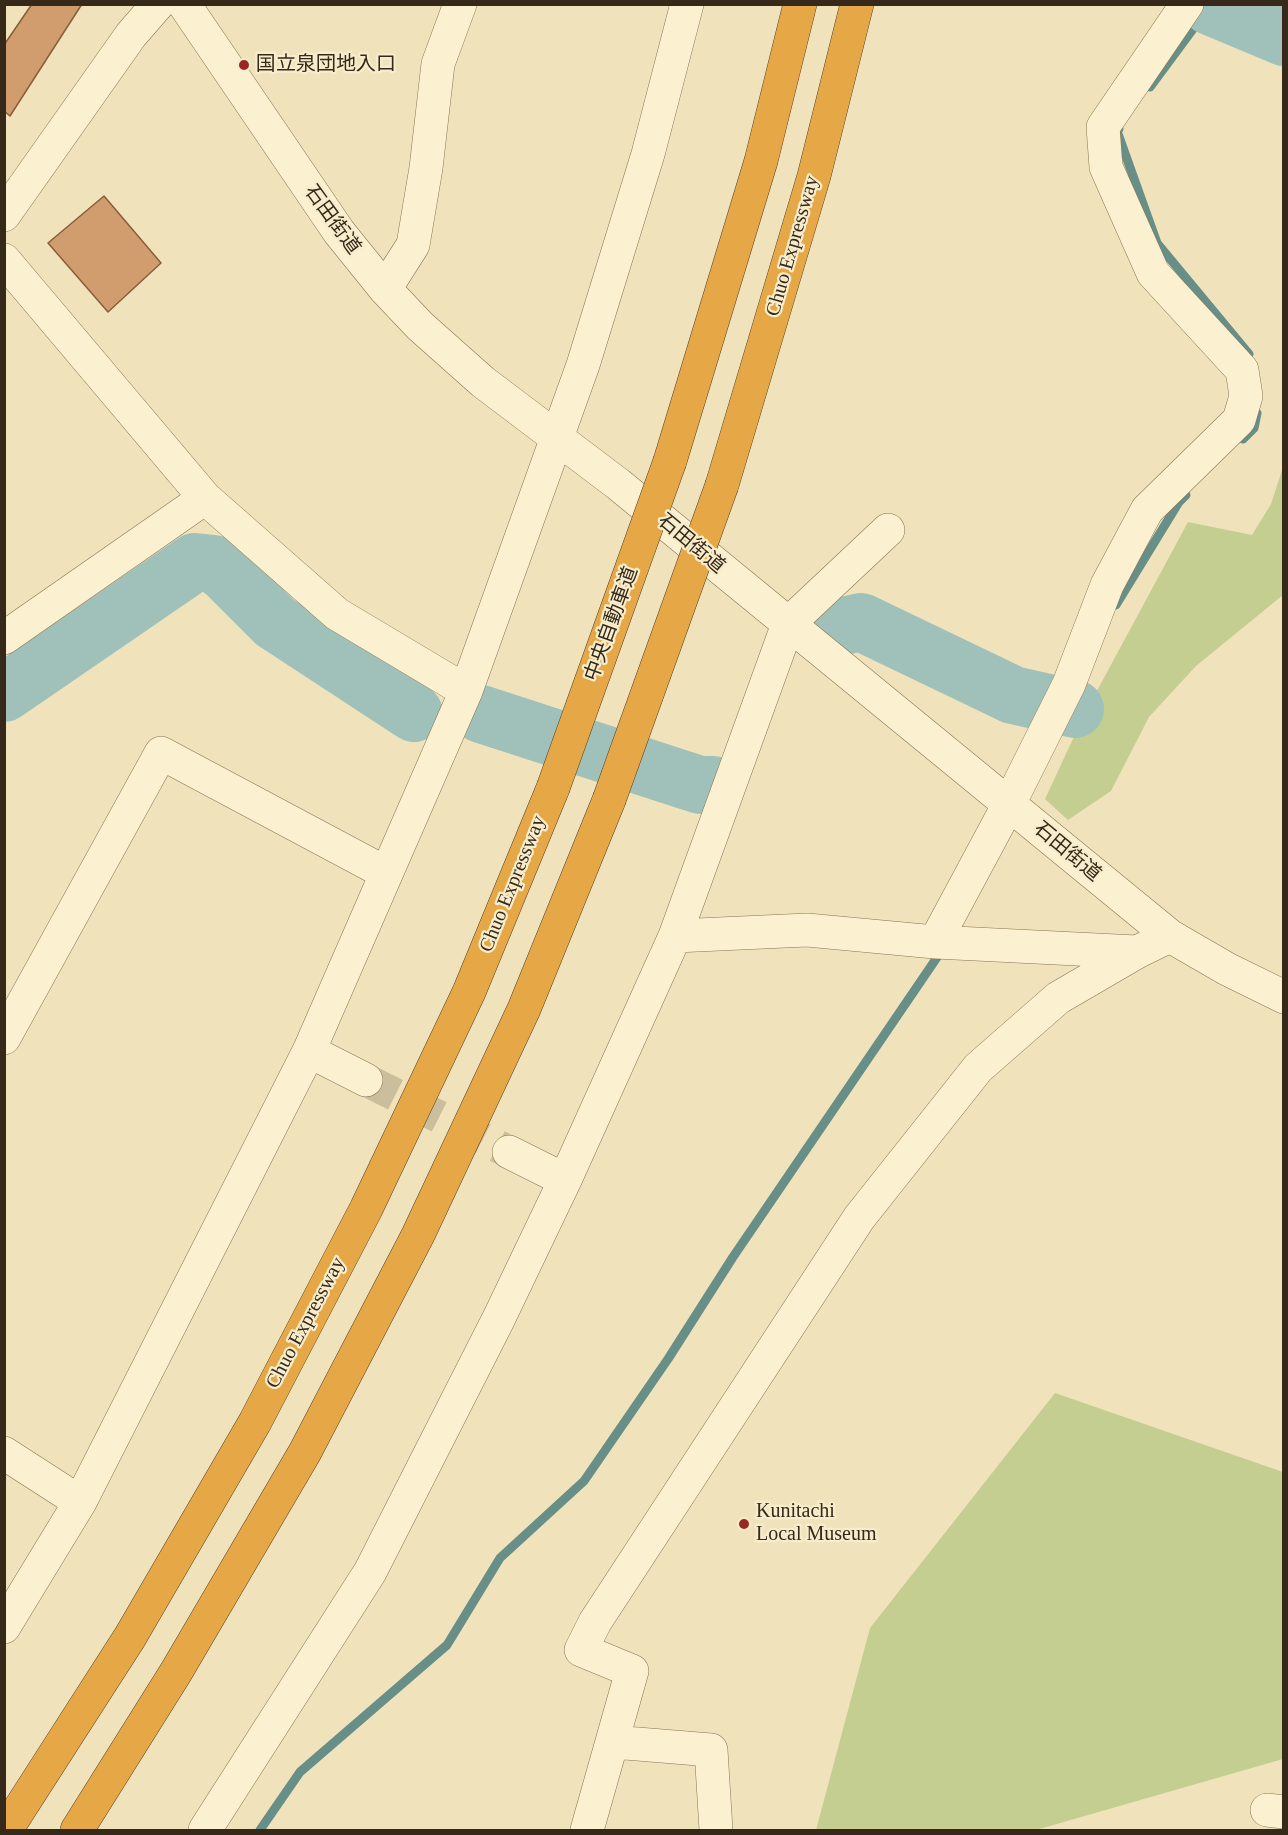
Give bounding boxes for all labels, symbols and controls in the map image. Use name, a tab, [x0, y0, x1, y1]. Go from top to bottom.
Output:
place label: 国立泉団地入口	[256, 53, 396, 77]
marker: 国立泉団地入口	[237, 58, 251, 72]
street label: Chuo Expressway	[761, 173, 825, 319]
street label: 石田街道	[299, 181, 365, 259]
street label: 石田街道	[653, 509, 729, 579]
street label: 中央自動車道	[580, 564, 644, 684]
street label: Chuo Expressway	[475, 812, 551, 956]
street label: 石田街道	[1029, 817, 1105, 887]
street label: Chuo Expressway	[261, 1253, 351, 1393]
place label: Kunitachi Local Museum	[756, 1500, 877, 1547]
marker: Kunitachi Local Museum	[737, 1517, 751, 1531]

